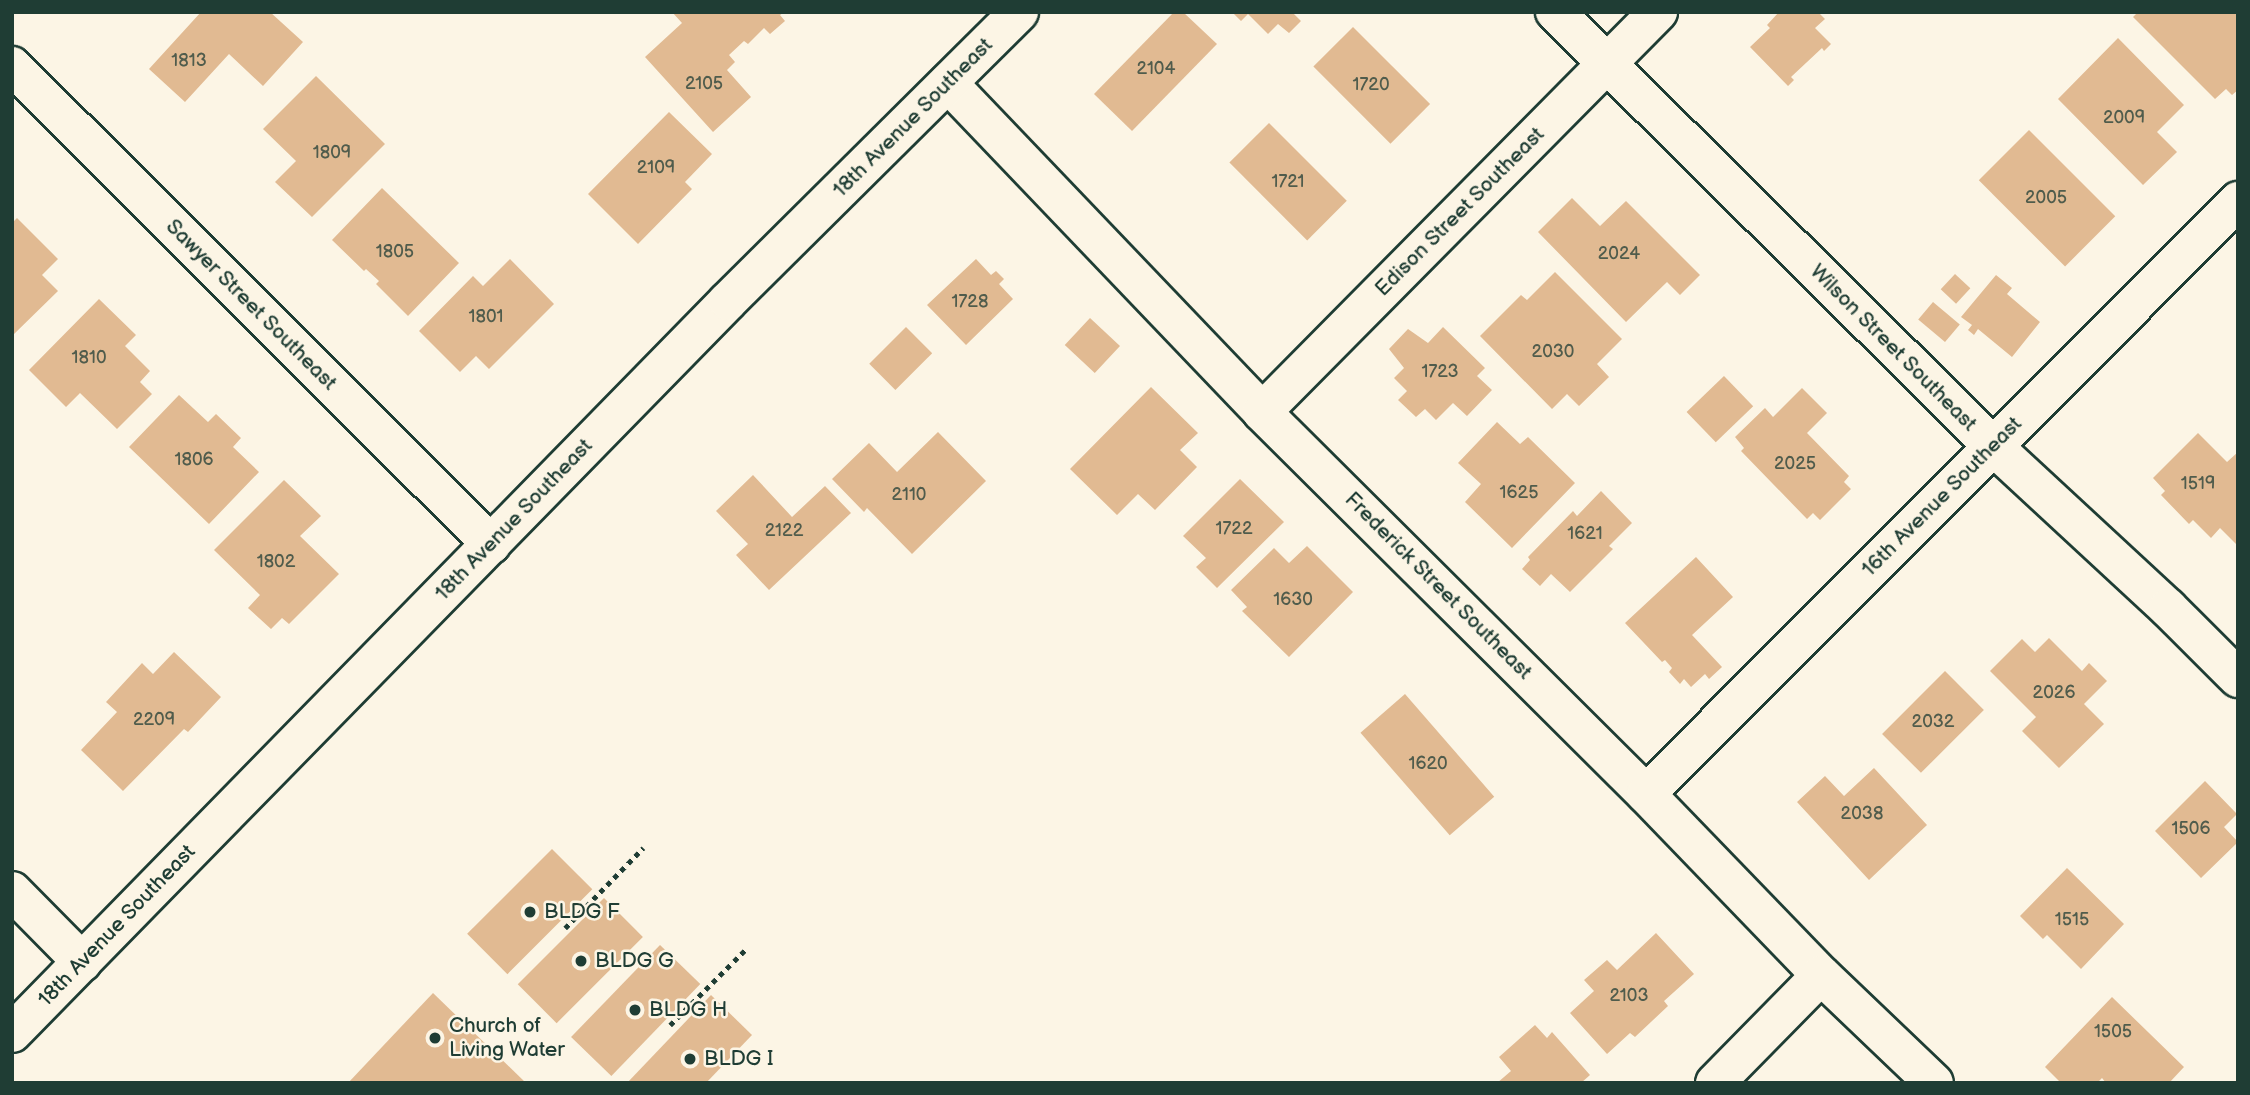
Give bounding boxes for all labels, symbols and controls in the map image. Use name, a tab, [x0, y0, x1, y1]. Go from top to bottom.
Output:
street label: 18th Avenue Southeast	[828, 33, 998, 203]
house number: 1813	[171, 50, 207, 72]
house number: 2104	[1137, 58, 1175, 80]
house number: 2105	[685, 73, 723, 95]
house number: 1720	[1352, 74, 1390, 96]
house number: 2009	[2103, 107, 2145, 129]
street label: Edison Street Southeast	[1370, 122, 1550, 302]
house number: 1809	[313, 142, 351, 164]
house number: 2109	[637, 157, 675, 179]
house number: 1721	[1271, 171, 1305, 193]
house number: 2005	[2025, 187, 2067, 209]
street label: Sawyer Street Southeast	[160, 214, 342, 396]
house number: 1805	[376, 241, 414, 263]
house number: 2024	[1598, 243, 1640, 265]
street label: Wilson Street Southeast	[1804, 259, 1982, 437]
house number: 1728	[952, 291, 988, 313]
house number: 1801	[468, 306, 504, 328]
house number: 2030	[1532, 341, 1574, 363]
house number: 1810	[71, 347, 107, 369]
house number: 1723	[1421, 361, 1459, 383]
street label: 16th Avenue Southeast	[1857, 412, 2027, 582]
street label: 18th Avenue Southeast	[430, 434, 598, 606]
house number: 1806	[174, 449, 214, 471]
house number: 2025	[1774, 453, 1816, 475]
house number: 1519	[2181, 473, 2215, 495]
house number: 1625	[1500, 482, 1538, 504]
house number: 2110	[892, 484, 926, 506]
street label: Frederick Street Southeast	[1339, 487, 1537, 685]
house number: 1722	[1215, 518, 1253, 540]
house number: 2122	[765, 520, 803, 542]
house number: 1621	[1567, 523, 1603, 545]
house number: 1802	[257, 551, 295, 573]
house number: 1630	[1273, 589, 1313, 611]
house number: 2026	[2033, 682, 2075, 704]
house number: 2209	[133, 709, 175, 731]
house number: 2032	[1912, 711, 1954, 733]
house number: 1620	[1408, 753, 1448, 775]
house number: 2038	[1841, 803, 1883, 825]
house number: 1506	[2172, 818, 2210, 840]
street label: 18th Avenue Southeast	[33, 840, 201, 1012]
place label: BLDG F	[544, 899, 619, 925]
marker: BLDG F	[522, 904, 538, 920]
house number: 1515	[2055, 909, 2089, 931]
place label: BLDG G	[595, 948, 674, 974]
marker: BLDG G	[573, 953, 589, 969]
house number: 2103	[1610, 985, 1648, 1007]
place label: BLDG H	[649, 997, 727, 1023]
marker: BLDG H	[627, 1002, 643, 1018]
place label: Church of Living Water	[449, 1013, 566, 1063]
house number: 1505	[2094, 1021, 2132, 1043]
marker: Church of Living Water	[427, 1030, 443, 1046]
place label: BLDG I	[704, 1046, 773, 1072]
marker: BLDG I	[682, 1051, 698, 1067]

